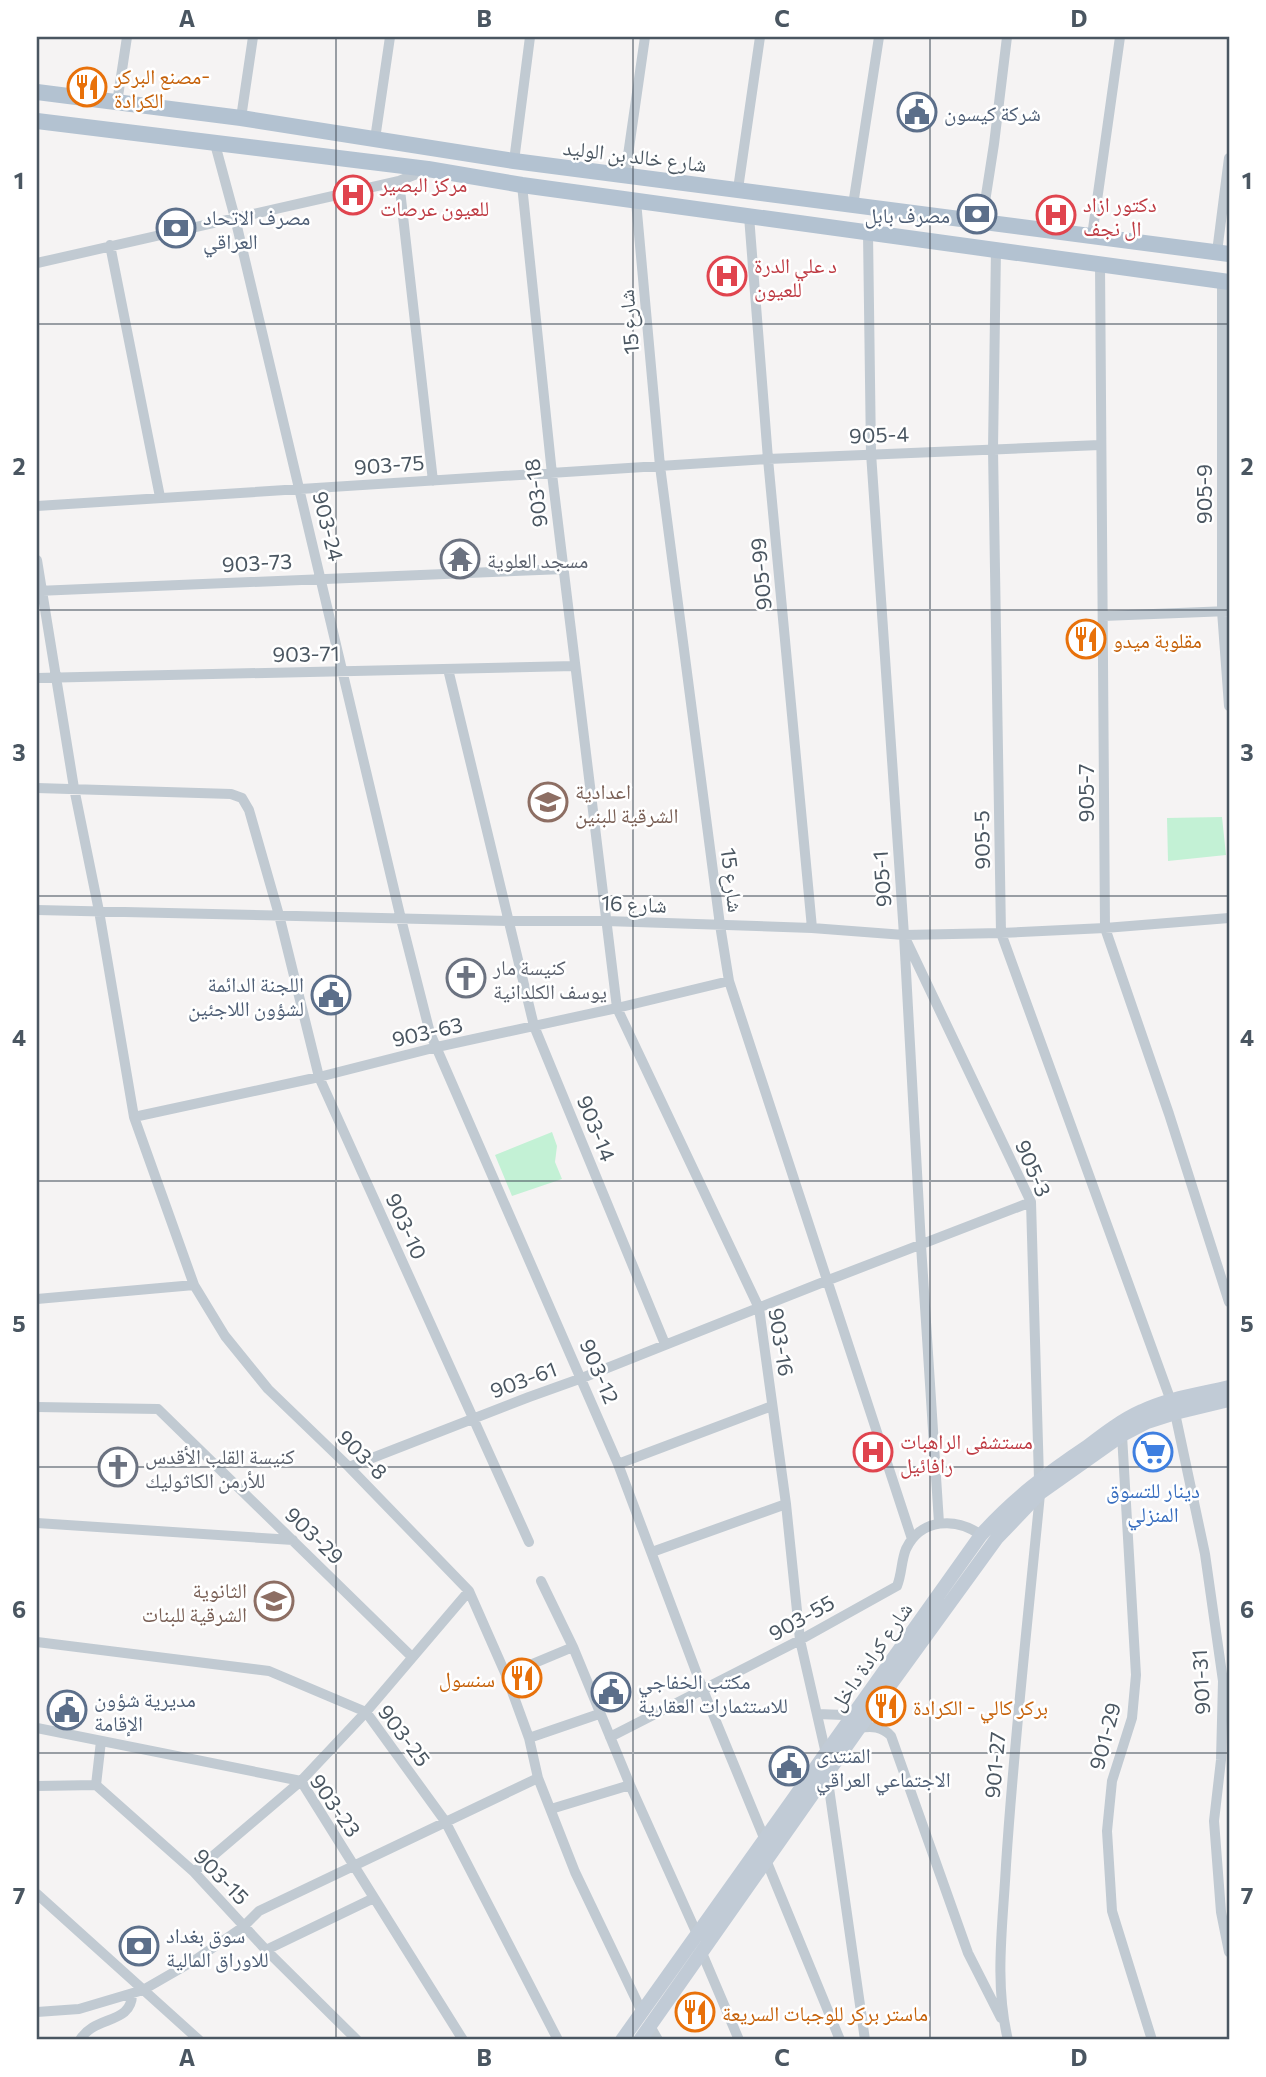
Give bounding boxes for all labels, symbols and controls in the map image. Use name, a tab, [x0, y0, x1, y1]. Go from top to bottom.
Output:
text: A	[179, 4, 196, 32]
text: B	[476, 4, 492, 32]
text: C	[774, 4, 790, 32]
text: D	[1071, 4, 1088, 32]
place label: مصنع البركر- الكرادة	[113, 63, 210, 112]
restaurant icon: مصنع البركر- الكرادة	[66, 66, 108, 108]
public building icon: شركة كيسون	[896, 91, 938, 133]
place label: شركة كيسون	[944, 100, 1041, 126]
street label: شارع خالد بن الوليد	[562, 134, 708, 178]
text: 1	[14, 166, 24, 194]
text: 1	[1242, 166, 1252, 194]
place label: مركز البصير للعيون عرصات	[379, 171, 489, 221]
hospital icon: مركز البصير للعيون عرصات	[332, 174, 374, 216]
place label: دكتور ازاد ال نجف	[1083, 191, 1157, 241]
bank icon: مصرف بابل	[956, 193, 998, 235]
hospital icon: دكتور ازاد ال نجف	[1035, 194, 1077, 236]
place label: مصرف بابل	[864, 202, 950, 229]
place label: مصرف الاتحاد العراقي	[203, 204, 310, 258]
bank icon: مصرف الاتحاد العراقي	[155, 207, 197, 249]
place label: د علي الدرة للعيون	[754, 252, 837, 302]
hospital icon: د علي الدرة للعيون	[706, 255, 748, 297]
street label: شارع 15	[613, 288, 645, 355]
street label: 905-4	[849, 420, 910, 448]
street label: 903-75	[353, 449, 425, 479]
text: 2	[12, 452, 26, 480]
text: 2	[1240, 452, 1254, 480]
street label: 903-18	[518, 457, 552, 529]
street label: 905-9	[1191, 464, 1216, 524]
street label: 903-24	[308, 488, 350, 564]
street label: 905-99	[744, 537, 776, 611]
temple icon: مسجد العلوية	[439, 538, 481, 580]
place label: مسجد العلوية	[487, 547, 588, 572]
street label: 903-73	[221, 548, 293, 576]
restaurant icon: مقلوبة ميدو	[1065, 618, 1107, 660]
place label: مقلوبة ميدو	[1113, 627, 1202, 652]
street label: 903-71	[272, 640, 340, 666]
text: 3	[12, 738, 26, 766]
text: 3	[1240, 738, 1254, 766]
street label: 905-7	[1073, 764, 1098, 822]
place label: اعدادية الشرقية للبنين	[575, 778, 678, 829]
school or university icon: اعدادية الشرقية للبنين	[527, 781, 569, 823]
street label: 905-5	[968, 810, 994, 870]
street label: شارع 15	[715, 846, 749, 914]
street label: 905-1	[867, 850, 895, 908]
street label: شارع 16	[601, 889, 667, 919]
place label: كنيسة مار يوسف الكلدانية	[492, 954, 607, 1003]
church icon: كنيسة مار يوسف الكلدانية	[445, 957, 487, 999]
place label: اللجنة الدائمة لشؤون اللاجئين	[188, 971, 304, 1022]
public building icon: اللجنة الدائمة لشؤون اللاجئين	[310, 974, 352, 1016]
street label: 903-63	[389, 1011, 465, 1051]
text: 4	[12, 1023, 26, 1051]
text: 4	[1240, 1023, 1254, 1051]
street label: 903-14	[573, 1091, 622, 1165]
street label: 905-3	[1011, 1136, 1057, 1200]
street label: 903-10	[381, 1189, 433, 1263]
street label: 903-16	[764, 1306, 800, 1378]
text: 5	[12, 1309, 26, 1337]
text: 5	[1240, 1309, 1254, 1337]
street label: 903-12	[575, 1335, 625, 1407]
street label: 903-61	[486, 1355, 560, 1403]
street label: 903-8	[333, 1424, 393, 1484]
place label: مستشفى الراهبات رافائيل	[900, 1428, 1033, 1479]
hospital icon: مستشفى الراهبات رافائيل	[852, 1431, 894, 1473]
supermarket icon: دينار للتسوق المنزلي	[1132, 1431, 1174, 1473]
place label: كنيسة القلب الأقدس للأرمن الكاثوليك	[145, 1443, 295, 1494]
church icon: كنيسة القلب الأقدس للأرمن الكاثوليك	[97, 1446, 139, 1488]
place label: دينار للتسوق المنزلي	[1106, 1477, 1200, 1531]
street label: 903-29	[281, 1501, 349, 1569]
place label: الثانوية الشرقية للبنات	[142, 1577, 247, 1626]
school or university icon: الثانوية الشرقية للبنات	[253, 1580, 295, 1622]
street label: 903-55	[764, 1589, 838, 1645]
text: 6	[12, 1595, 26, 1623]
text: 6	[1240, 1595, 1254, 1623]
street label: شارع كرادة داخل	[823, 1597, 918, 1716]
street label: 901-31	[1186, 1649, 1214, 1715]
restaurant icon: سنسول	[501, 1657, 543, 1699]
place label: سنسول	[439, 1666, 495, 1692]
place label: مكتب الخفاجي للاستثمارات العقارية	[638, 1668, 788, 1717]
public building icon: مكتب الخفاجي للاستثمارات العقارية	[590, 1671, 632, 1713]
restaurant icon: بركر كالي - الكرادة	[865, 1685, 907, 1727]
place label: مديرية شؤون الإقامة	[94, 1686, 196, 1737]
public building icon: مديرية شؤون الإقامة	[46, 1689, 88, 1731]
place label: بركر كالي - الكرادة	[913, 1694, 1048, 1724]
street label: 903-25	[374, 1699, 436, 1771]
street label: 901-29	[1083, 1700, 1125, 1772]
street label: 901-27	[979, 1731, 1009, 1799]
place label: المنتدى الاجتماعي العراقي	[816, 1742, 951, 1796]
public building icon: المنتدى الاجتماعي العراقي	[768, 1745, 810, 1787]
street label: 903-23	[305, 1769, 367, 1841]
street label: 903-15	[189, 1843, 255, 1909]
text: 7	[13, 1881, 25, 1909]
text: 7	[1241, 1881, 1253, 1909]
place label: سوق بغداد للاوراق المالية	[166, 1922, 269, 1973]
bank icon: سوق بغداد للاوراق المالية	[118, 1925, 160, 1967]
restaurant icon: ماستر بركر للوجبات السريعة	[674, 1991, 716, 2033]
place label: ماستر بركر للوجبات السريعة	[722, 2000, 928, 2025]
text: A	[179, 2043, 196, 2071]
text: B	[476, 2043, 492, 2071]
text: C	[774, 2043, 790, 2071]
text: D	[1071, 2043, 1088, 2071]

